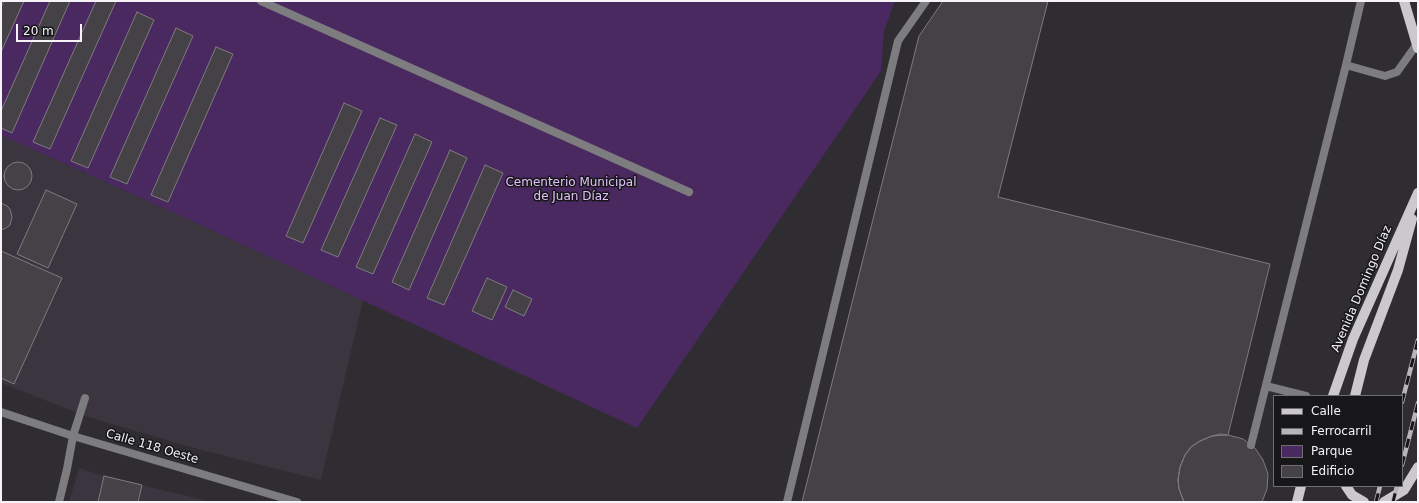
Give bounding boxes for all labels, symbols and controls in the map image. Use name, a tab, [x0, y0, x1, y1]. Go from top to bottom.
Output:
scale bar	[18, 16, 84, 42]
text: 20 m	[23, 24, 54, 38]
park label: Cementerio Municipal de Juan Díaz	[505, 176, 637, 204]
street label: Avenida Domingo Díaz	[1329, 224, 1395, 354]
legend	[1273, 395, 1403, 487]
text: Calle	[1311, 404, 1341, 418]
text: Ferrocarril	[1311, 424, 1372, 438]
street label: Calle 118 Oeste	[104, 427, 200, 467]
text: Parque	[1311, 444, 1352, 458]
text: Edificio	[1311, 464, 1354, 478]

